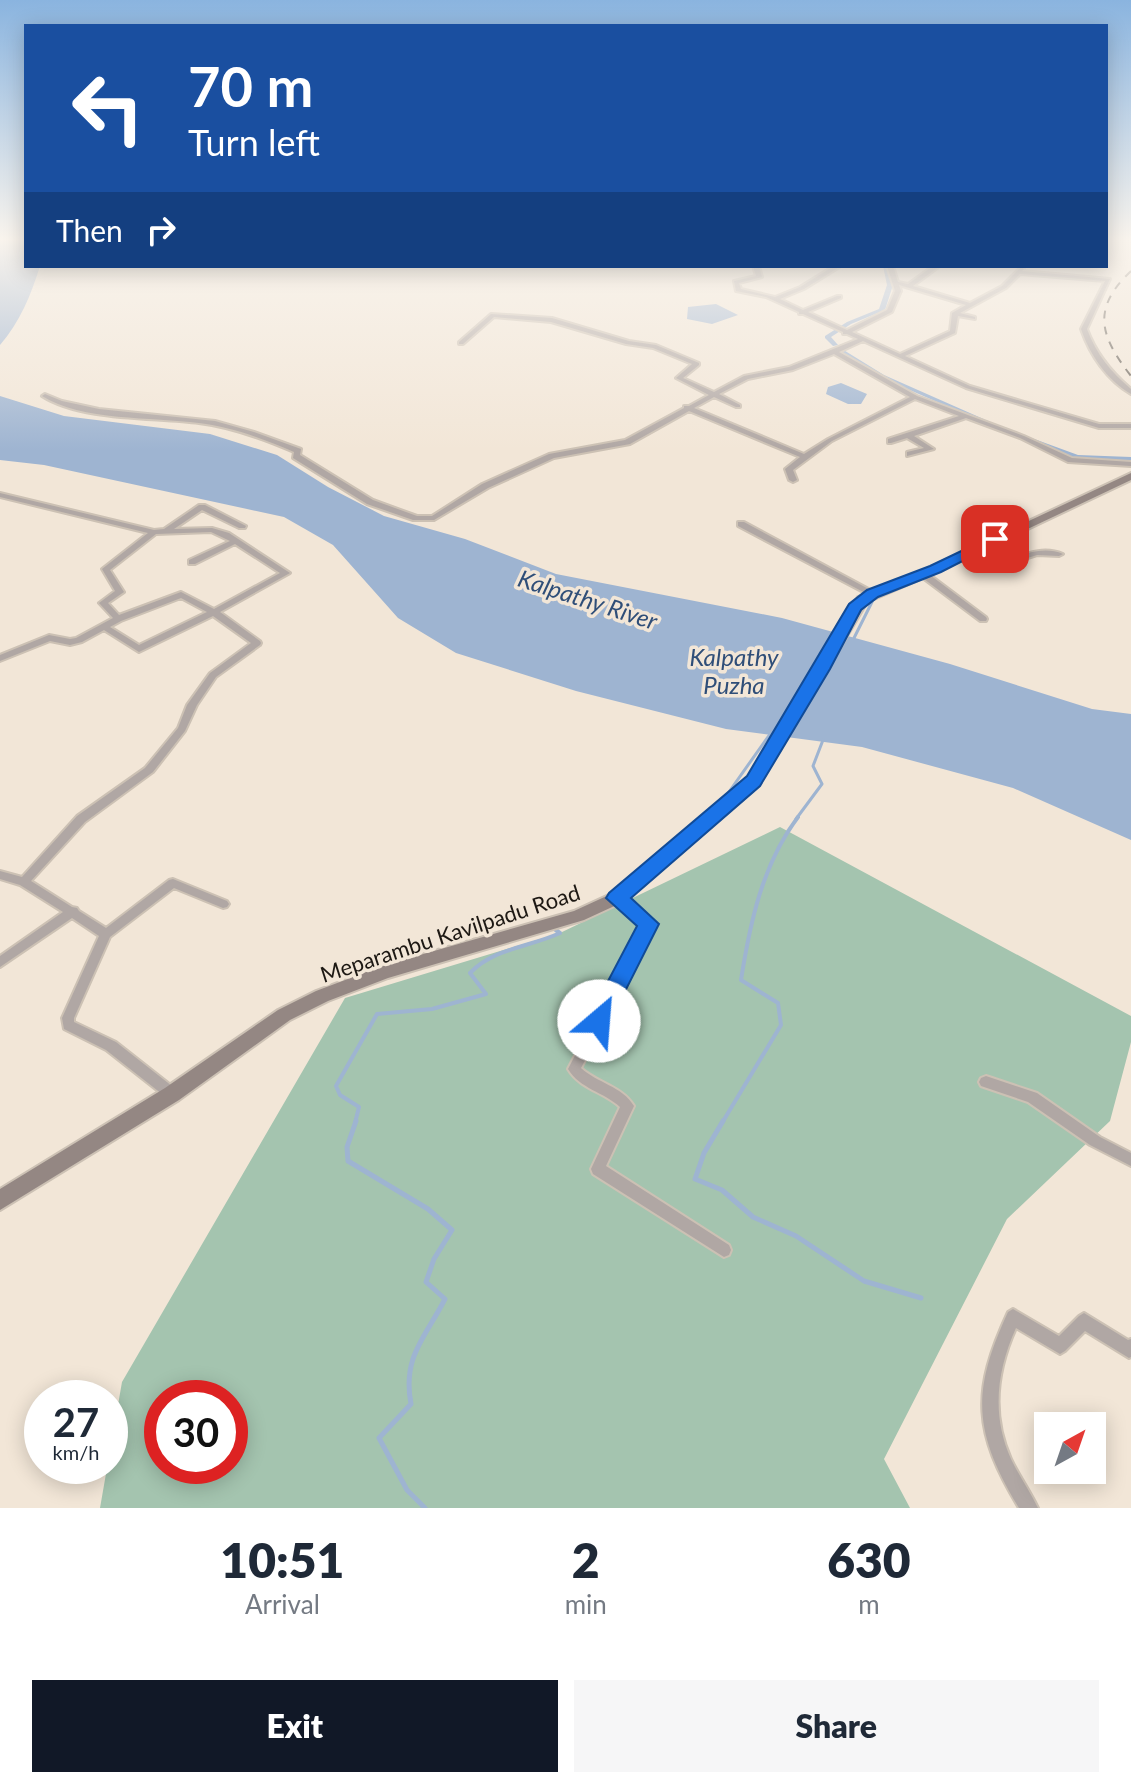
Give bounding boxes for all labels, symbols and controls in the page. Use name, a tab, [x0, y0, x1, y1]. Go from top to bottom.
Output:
text: 70 m	[188, 52, 313, 119]
icon: left	[56, 56, 160, 160]
text: Turn left	[188, 120, 320, 164]
icon: right	[139, 208, 183, 252]
text: Then	[56, 212, 123, 248]
pin	[961, 505, 1029, 573]
icon: arrive	[973, 517, 1017, 561]
water label: Kalpathy River	[515, 563, 662, 635]
water label: Kalpathy Puzha	[689, 642, 779, 699]
street label: Meparambu Kavilpadu Road	[317, 878, 583, 988]
position arrow	[557, 979, 641, 1063]
speed limit sign: 30	[144, 1380, 248, 1484]
text: 27	[53, 1398, 99, 1446]
north arrow	[1034, 1412, 1106, 1484]
map controls	[1034, 1412, 1106, 1484]
text: km/h	[53, 1440, 99, 1464]
text: 10:51	[220, 1531, 344, 1588]
text: 2	[572, 1531, 600, 1588]
text: 630	[827, 1531, 911, 1588]
text: Arrival	[245, 1588, 320, 1620]
text: min	[565, 1588, 607, 1620]
text: m	[858, 1588, 880, 1620]
button: Exit	[32, 1680, 558, 1772]
button: Share	[574, 1680, 1099, 1772]

